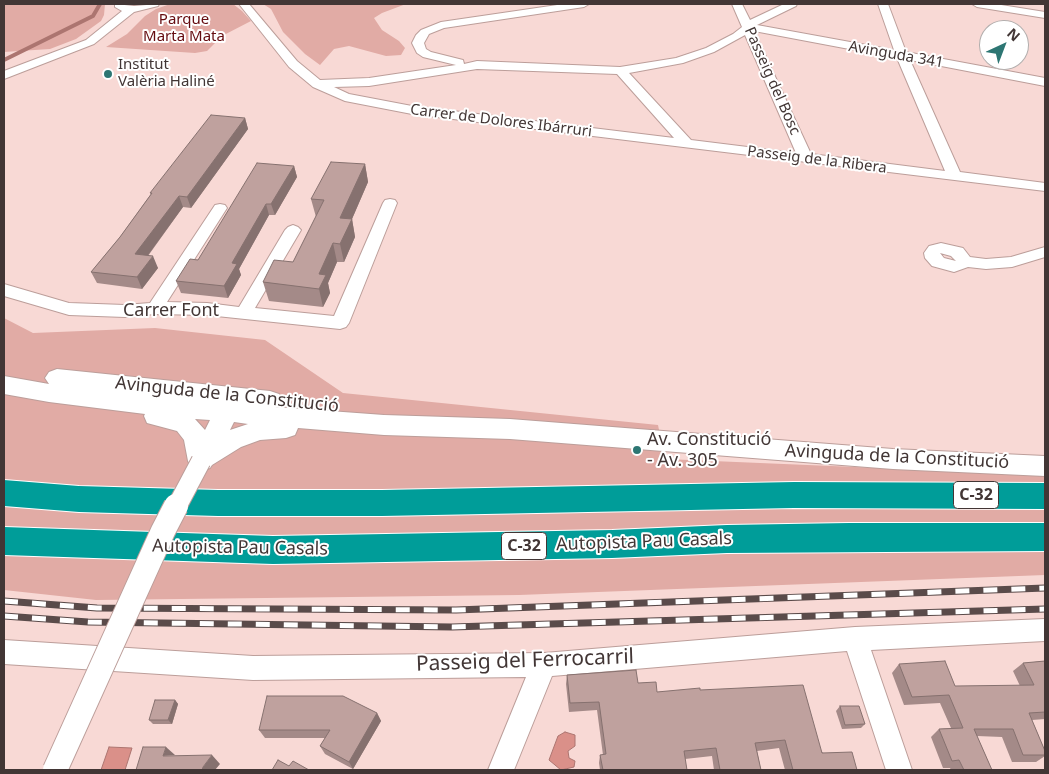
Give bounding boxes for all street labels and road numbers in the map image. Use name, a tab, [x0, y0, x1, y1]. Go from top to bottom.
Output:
street label: Passeig del Bosc	[740, 24, 804, 138]
street label: Avinguda 341	[847, 38, 945, 72]
street label: Carrer de Dolores Ibárruri	[409, 101, 593, 141]
street label: Passeig de la Ribera	[746, 143, 888, 177]
street label: Carrer Font	[123, 300, 219, 322]
street label: Avinguda de la Constitució	[114, 373, 340, 417]
street label: Avinguda de la Constitució	[784, 440, 1010, 474]
road number: C-32	[954, 482, 998, 508]
street label: Autopista Pau Casals	[556, 528, 732, 556]
road number: C-32	[502, 532, 546, 560]
street label: Autopista Pau Casals	[152, 536, 328, 560]
street label: Passeig del Ferrocarril	[415, 645, 635, 677]

